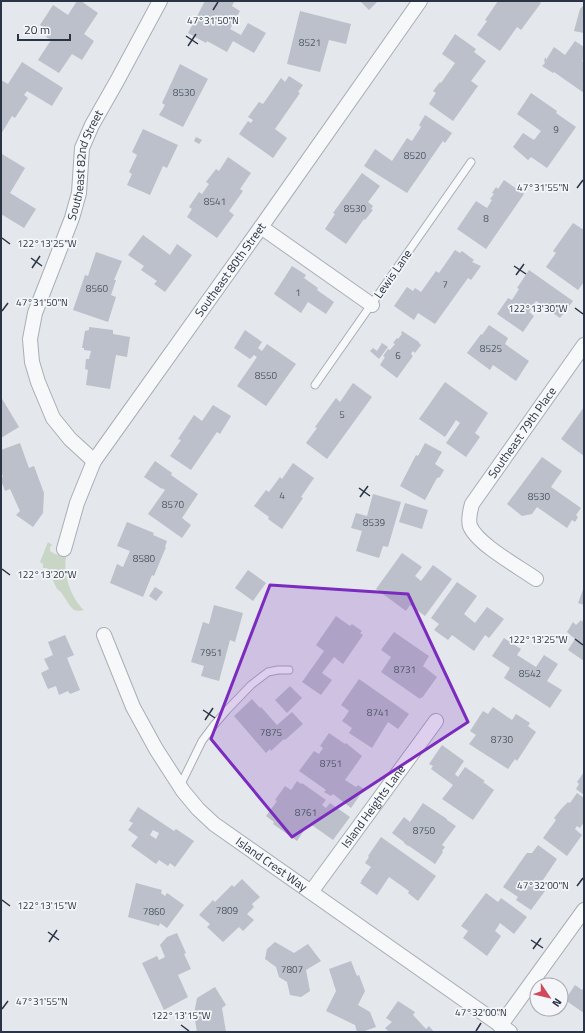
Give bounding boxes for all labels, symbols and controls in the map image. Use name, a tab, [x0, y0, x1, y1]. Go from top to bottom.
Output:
text: 47°31'50"N	[187, 13, 239, 28]
scale bar	[18, 16, 70, 42]
text: 20 m	[24, 20, 50, 39]
house number: 8521	[299, 35, 321, 50]
house number: 8530	[173, 85, 196, 100]
street label: Southeast 82nd Street	[62, 105, 108, 222]
house number: 9	[553, 122, 559, 137]
house number: 8520	[404, 148, 427, 163]
text: 47°31'55"N	[517, 180, 569, 195]
house number: 8541	[204, 194, 226, 209]
house number: 8530	[344, 201, 367, 216]
house number: 8	[483, 211, 489, 226]
street label: Southeast 80th Street	[190, 218, 271, 321]
text: 122°13'25"W	[17, 236, 77, 251]
street label: Lewis Lane	[369, 245, 416, 302]
house number: 7	[442, 277, 448, 292]
house number: 8560	[86, 281, 109, 296]
house number: 1	[295, 285, 301, 300]
text: 47°31'50"N	[16, 295, 68, 310]
text: 122°13'30"W	[508, 301, 568, 316]
house number: 8525	[480, 341, 503, 356]
house number: 6	[395, 348, 401, 363]
house number: 8550	[255, 368, 278, 383]
street label: Southeast 79th Place	[483, 383, 561, 482]
house number: 5	[339, 407, 345, 422]
house number: 4	[279, 488, 285, 503]
house number: 8530	[528, 489, 551, 504]
house number: 8570	[162, 497, 185, 512]
house number: 8539	[363, 515, 386, 530]
house number: 8580	[133, 551, 156, 566]
text: 122°13'20"W	[17, 567, 77, 582]
text: 122°13'25"W	[508, 632, 568, 647]
house number: 7951	[200, 645, 222, 660]
house number: 8731	[394, 662, 416, 677]
house number: 8542	[519, 666, 541, 681]
house number: 8741	[367, 705, 389, 720]
house number: 7875	[260, 725, 283, 740]
house number: 8730	[491, 732, 514, 747]
house number: 8751	[320, 756, 342, 771]
street label: Island Heights Lane	[336, 761, 410, 852]
house number: 8761	[295, 805, 317, 820]
house number: 8750	[413, 823, 436, 838]
street label: Island Crest Way	[232, 832, 312, 896]
text: 47°32'00"N	[517, 878, 569, 893]
text: 122°13'15"W	[17, 898, 77, 913]
house number: 7809	[216, 903, 239, 918]
house number: 7860	[143, 904, 166, 919]
house number: 7807	[281, 962, 303, 977]
north arrow	[529, 977, 569, 1017]
text: 47°31'55"N	[16, 994, 68, 1009]
text: N	[548, 995, 566, 1010]
text: 47°32'00"N	[455, 1005, 507, 1020]
text: 122°13'15"W	[151, 1008, 211, 1023]

